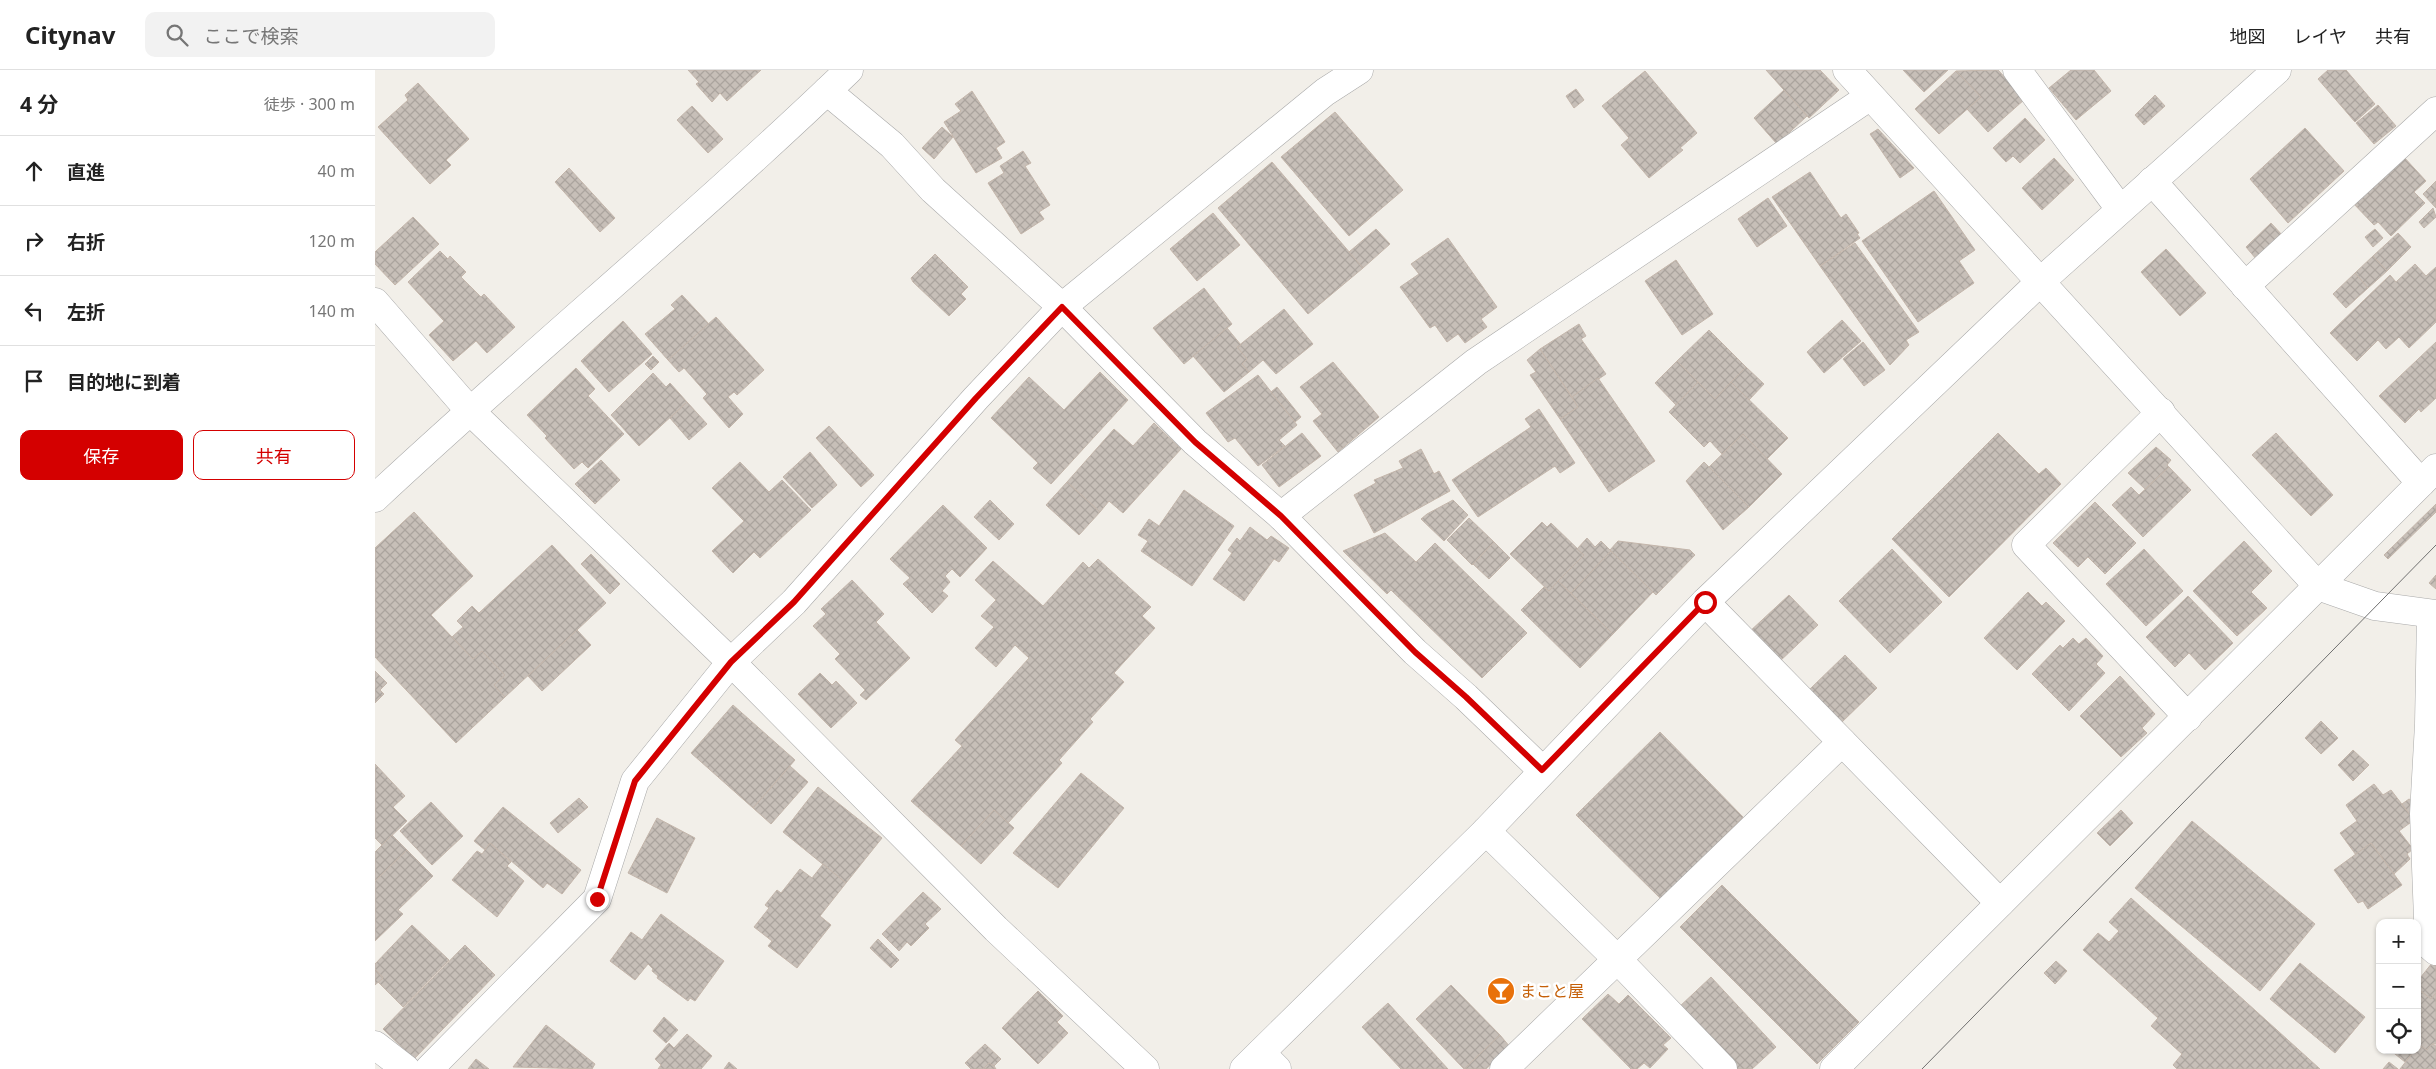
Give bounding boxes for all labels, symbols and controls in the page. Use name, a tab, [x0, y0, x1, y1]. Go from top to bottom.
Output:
search box	[145, 12, 495, 57]
text: Citynav	[25, 18, 115, 51]
icon: search	[163, 21, 191, 49]
text: ここで検索	[203, 23, 298, 49]
text: 地図	[2230, 24, 2266, 48]
text: レイヤ	[2294, 24, 2347, 48]
text: 共有	[2375, 24, 2411, 48]
text: 4 分	[20, 90, 58, 118]
text: 徒歩 · 300 m	[264, 93, 355, 115]
icon: ahead	[20, 157, 48, 185]
text: 直進	[67, 159, 105, 185]
text: 40 m	[318, 160, 355, 182]
icon: right	[20, 227, 48, 255]
text: 右折	[67, 229, 105, 255]
text: 120 m	[308, 230, 355, 252]
icon: left	[20, 297, 48, 325]
text: 左折	[67, 299, 105, 325]
text: 140 m	[308, 300, 355, 322]
icon: arrive	[20, 367, 48, 395]
text: 目的地に到着	[67, 369, 181, 395]
button: 保存	[20, 430, 183, 480]
button: 共有	[193, 430, 355, 480]
route start	[1694, 591, 1717, 614]
route end	[586, 888, 609, 911]
map controls	[2376, 919, 2421, 1054]
button: +	[2376, 919, 2421, 964]
button: −	[2376, 964, 2421, 1009]
bar icon: まこと屋	[1486, 976, 1516, 1006]
place label: まこと屋	[1520, 980, 1584, 1002]
button: locate	[2376, 1009, 2421, 1054]

